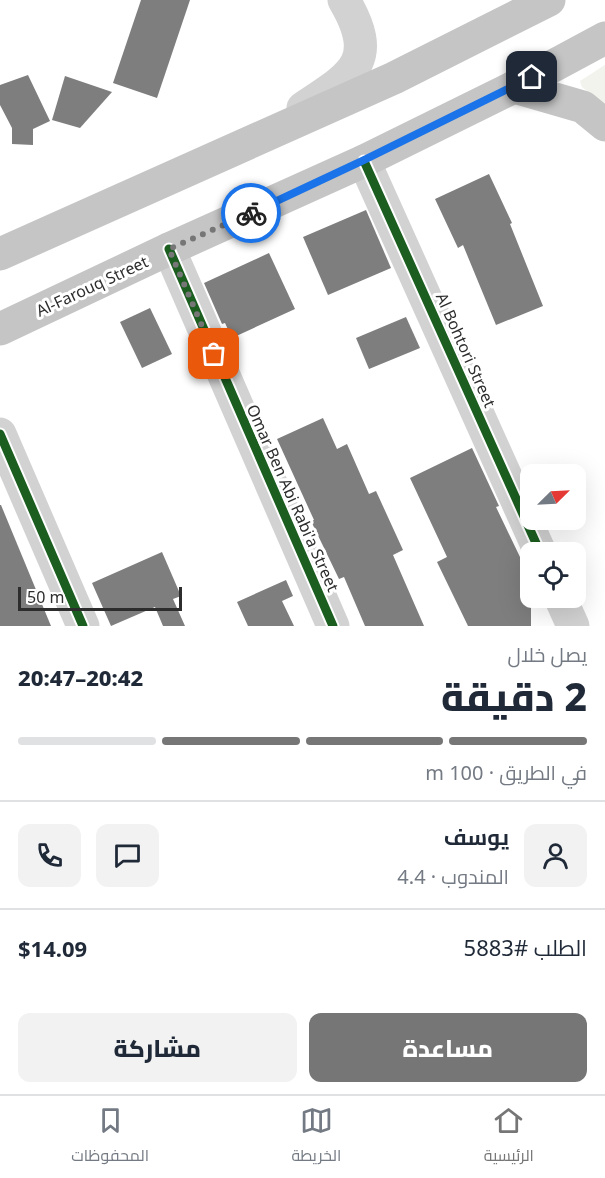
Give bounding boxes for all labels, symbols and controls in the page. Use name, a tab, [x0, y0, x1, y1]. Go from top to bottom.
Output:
pin	[506, 51, 557, 102]
icon: home	[515, 60, 548, 93]
courier	[221, 183, 281, 243]
icon: bike	[235, 197, 268, 230]
street label: Al-Farouq Street	[32, 250, 152, 322]
street label: Al Bohtori Street	[431, 289, 501, 411]
pin	[188, 328, 239, 379]
icon: bag	[197, 337, 230, 370]
street label: Omar Ben Abi Rabi'a Street	[242, 401, 344, 595]
north arrow	[520, 464, 586, 530]
map controls	[520, 464, 586, 608]
button: locate	[520, 542, 586, 608]
scale bar	[18, 584, 182, 612]
text: 50 m	[27, 586, 64, 608]
text: يصل خلال	[508, 641, 587, 668]
text: 20:42–20:47	[18, 662, 143, 692]
text: 2 دقيقة	[441, 669, 587, 722]
text: في الطريق · 100 m	[425, 759, 587, 786]
text: يوسف	[444, 821, 509, 851]
button: phone	[18, 824, 81, 887]
button: chat	[96, 824, 159, 887]
button: person	[524, 824, 587, 887]
text: المندوب · 4.4	[397, 863, 509, 890]
text: الطلب #5883	[464, 932, 587, 962]
text: $14.09	[18, 933, 87, 963]
button: مشاركة	[18, 1013, 297, 1082]
button: مساعدة	[309, 1013, 587, 1082]
tab: المحفوظات	[71, 1104, 149, 1170]
tab: الخريطة	[291, 1104, 341, 1170]
tab: الرئيسية	[484, 1104, 534, 1170]

